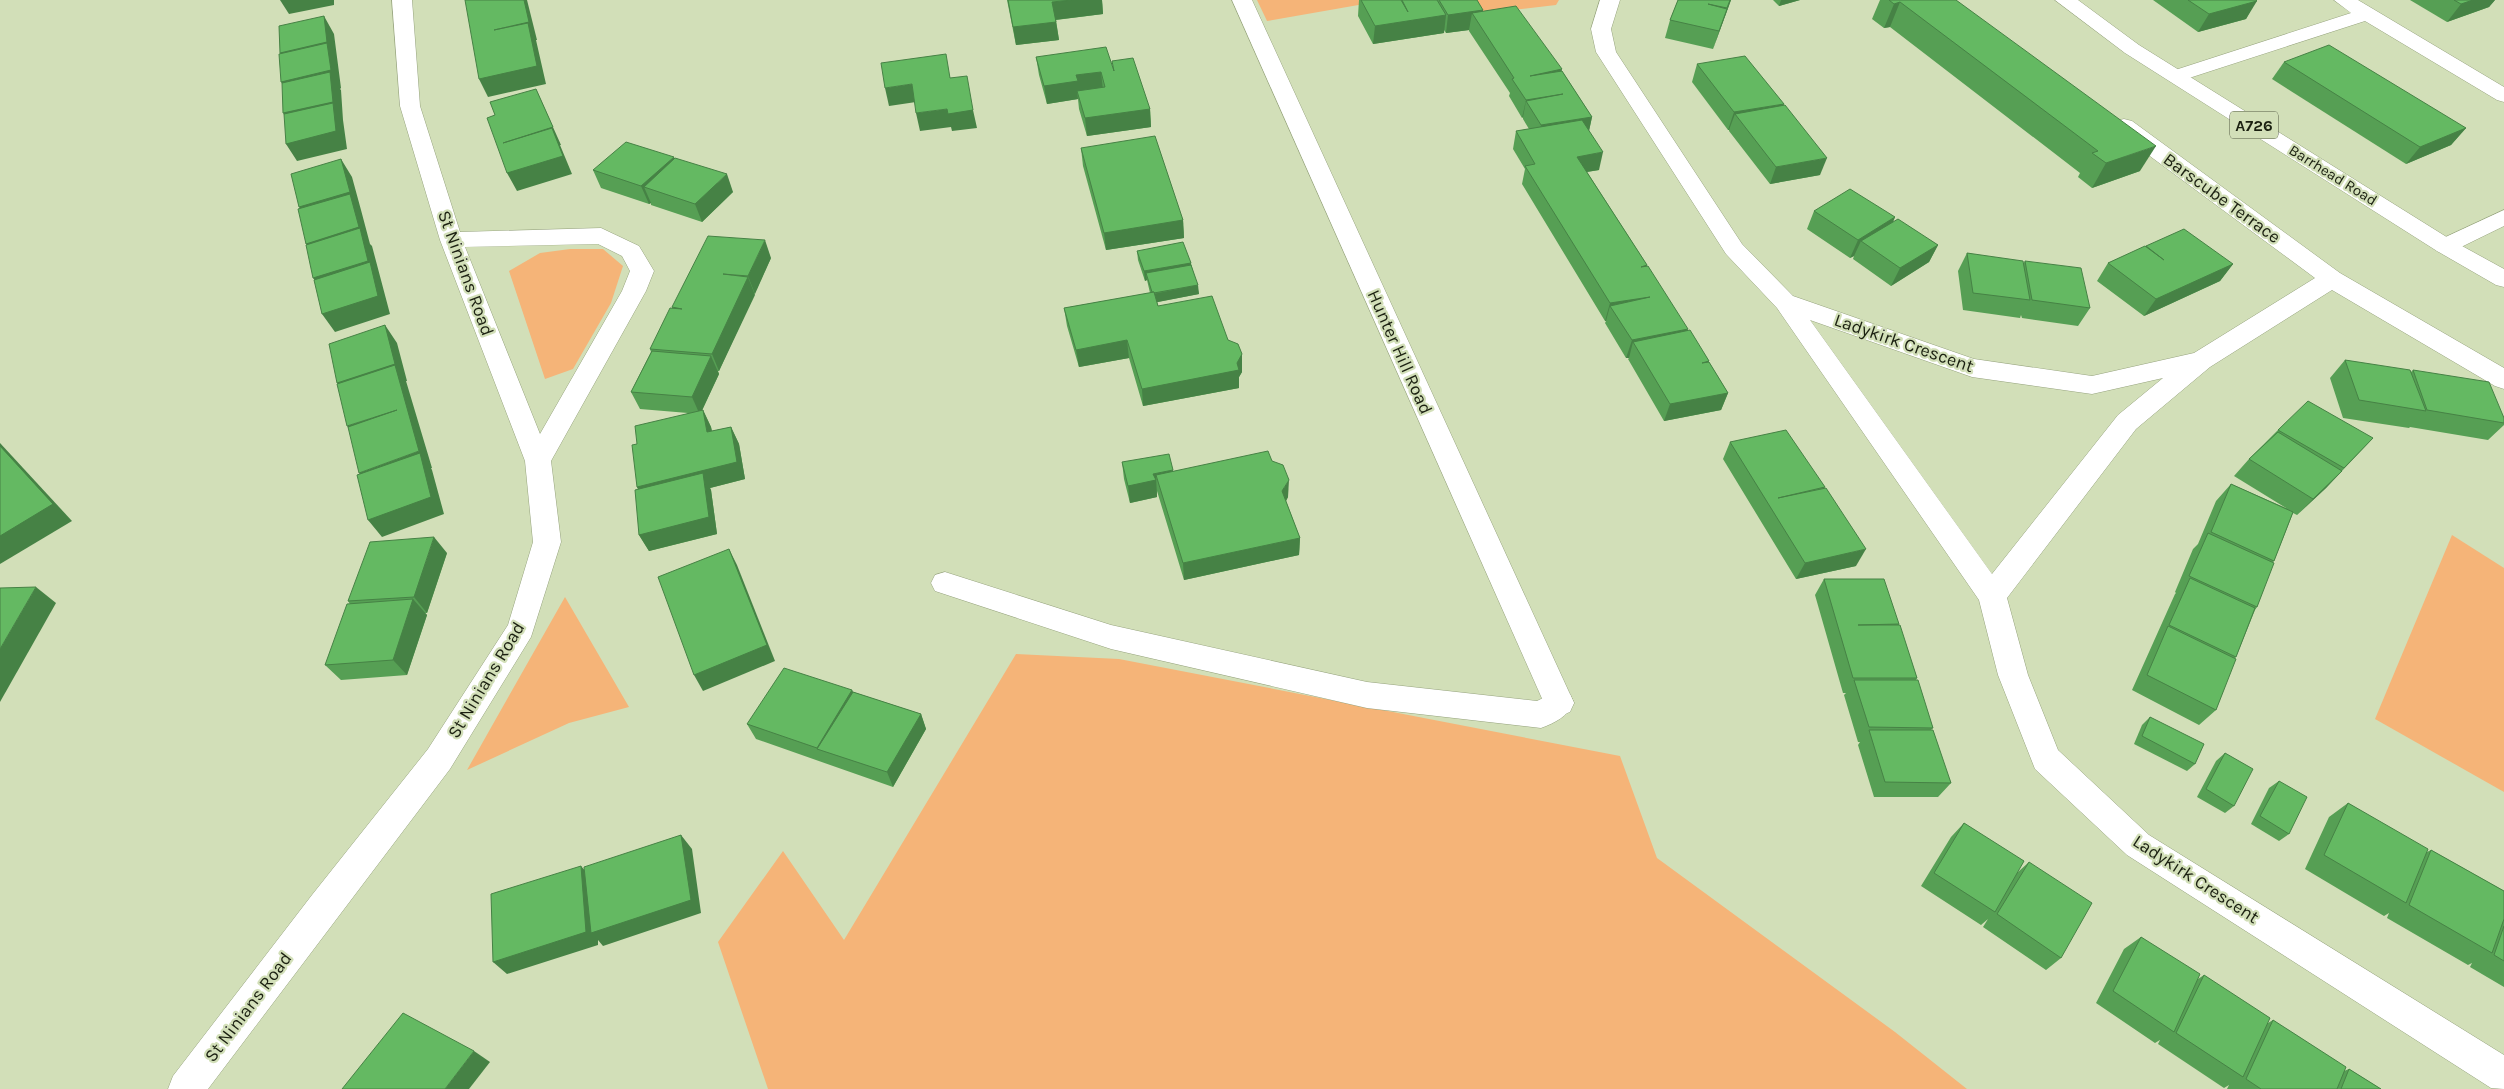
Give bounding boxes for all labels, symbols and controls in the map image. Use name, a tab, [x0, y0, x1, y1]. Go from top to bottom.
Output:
road number: A726	[2230, 112, 2278, 138]
street label: Barrhead Road	[2286, 141, 2380, 209]
street label: Barscube Terrace	[2159, 148, 2285, 248]
street label: St Ninians Road	[433, 207, 499, 339]
street label: Hunter Hill Road	[1363, 286, 1437, 418]
street label: Ladykirk Crescent	[1831, 309, 1977, 377]
street label: St Ninians Road	[443, 618, 529, 742]
street label: Ladykirk Crescent	[2129, 830, 2263, 928]
street label: St Ninians Road	[200, 948, 296, 1066]

